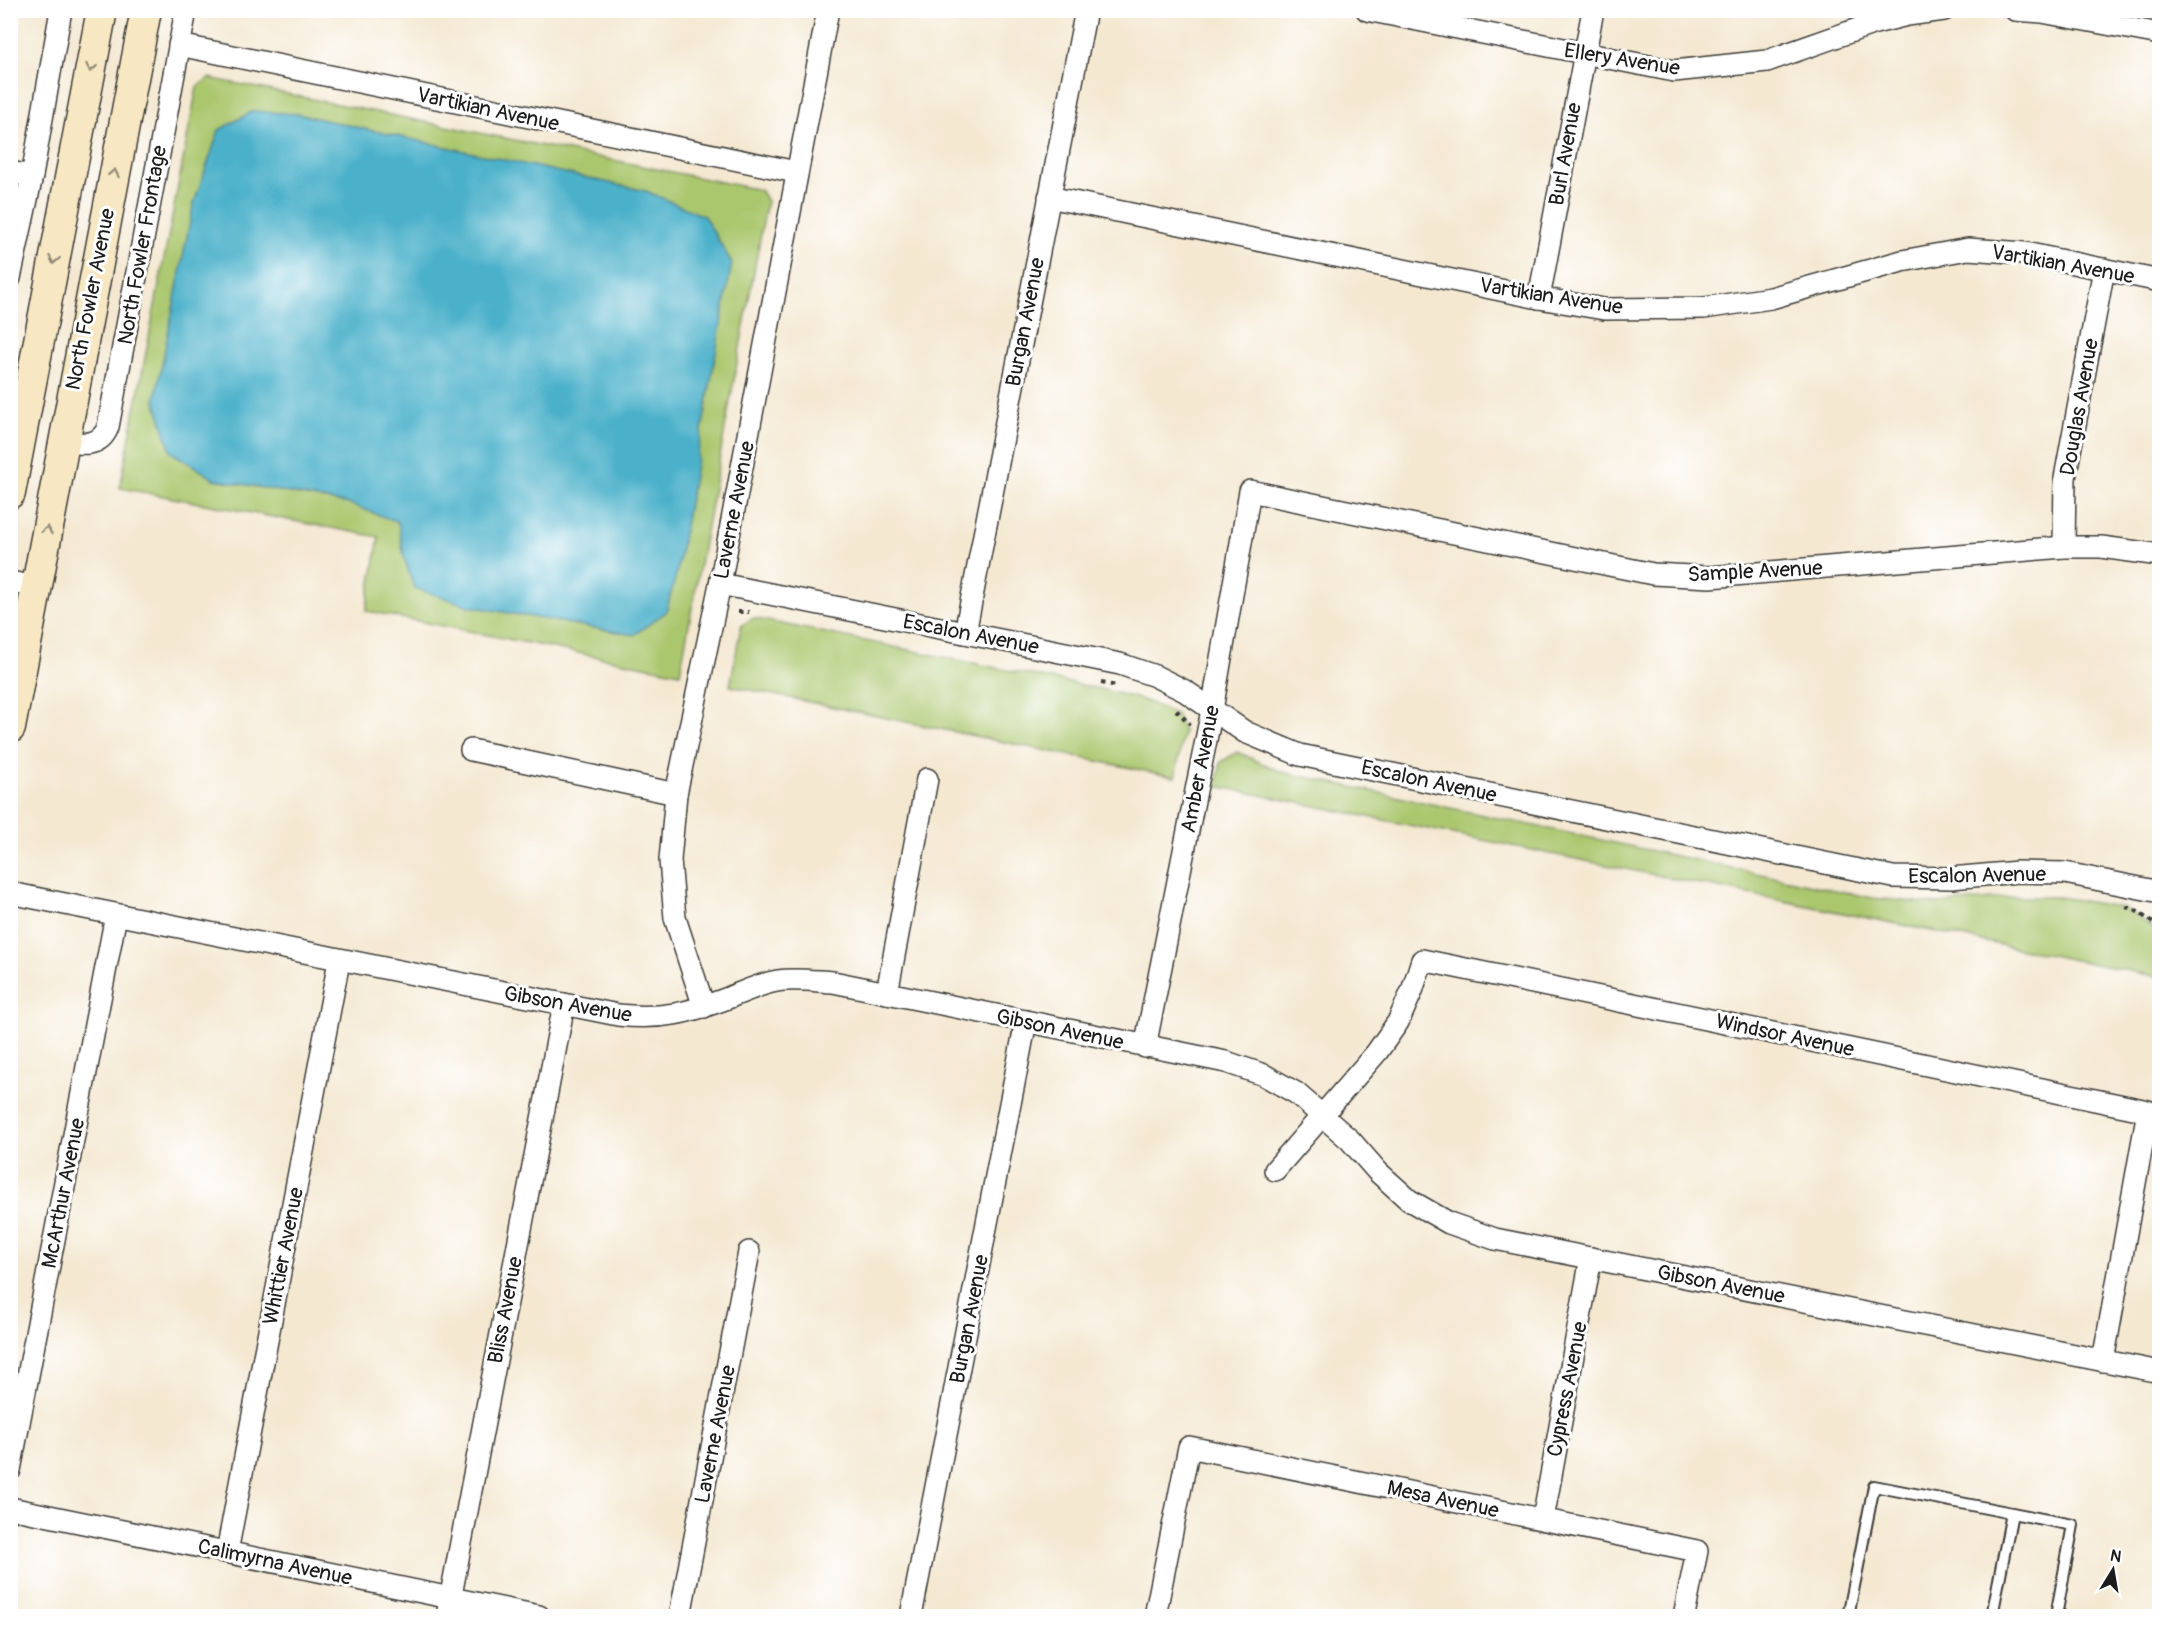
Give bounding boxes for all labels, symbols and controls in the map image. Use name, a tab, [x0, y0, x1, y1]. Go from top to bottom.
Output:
street label: Ellery Avenue	[1562, 37, 1682, 82]
one-way arrow	[85, 63, 98, 73]
street label: Vartikian Avenue	[414, 81, 562, 138]
street label: Burl Avenue	[1543, 100, 1588, 208]
street label: North Fowler Frontage	[112, 143, 173, 347]
one-way arrow	[107, 168, 120, 178]
street label: North Fowler Avenue	[60, 205, 121, 392]
street label: Vartikian Avenue	[1989, 239, 2137, 290]
one-way arrow	[48, 254, 61, 264]
street label: Burgan Avenue	[1000, 255, 1051, 389]
street label: Vartikian Avenue	[1477, 272, 1625, 321]
street label: Douglas Avenue	[2054, 336, 2105, 478]
street label: Laverne Avenue	[708, 438, 761, 582]
one-way arrow	[40, 525, 52, 534]
street label: Sample Avenue	[1687, 554, 1824, 589]
street label: Escalon Avenue	[901, 608, 1042, 661]
street label: Amber Avenue	[1175, 703, 1226, 835]
street label: Escalon Avenue	[1359, 754, 1500, 809]
street label: Escalon Avenue	[1908, 861, 2047, 890]
street label: Gibson Avenue	[502, 980, 635, 1029]
street label: Gibson Avenue	[994, 1003, 1127, 1056]
street label: Windsor Avenue	[1713, 1008, 1857, 1063]
street label: McArthur Avenue	[36, 1115, 91, 1270]
street label: Whittier Avenue	[257, 1184, 310, 1327]
street label: Burgan Avenue	[944, 1252, 995, 1386]
street label: Bliss Avenue	[482, 1254, 529, 1366]
street label: Gibson Avenue	[1655, 1259, 1788, 1310]
street label: Cypress Avenue	[1541, 1319, 1594, 1459]
street label: Laverne Avenue	[689, 1362, 742, 1506]
street label: Mesa Avenue	[1384, 1474, 1502, 1525]
street label: Calimyrna Avenue	[195, 1533, 355, 1592]
north arrow	[2083, 1540, 2143, 1600]
text: N	[2108, 1545, 2123, 1567]

